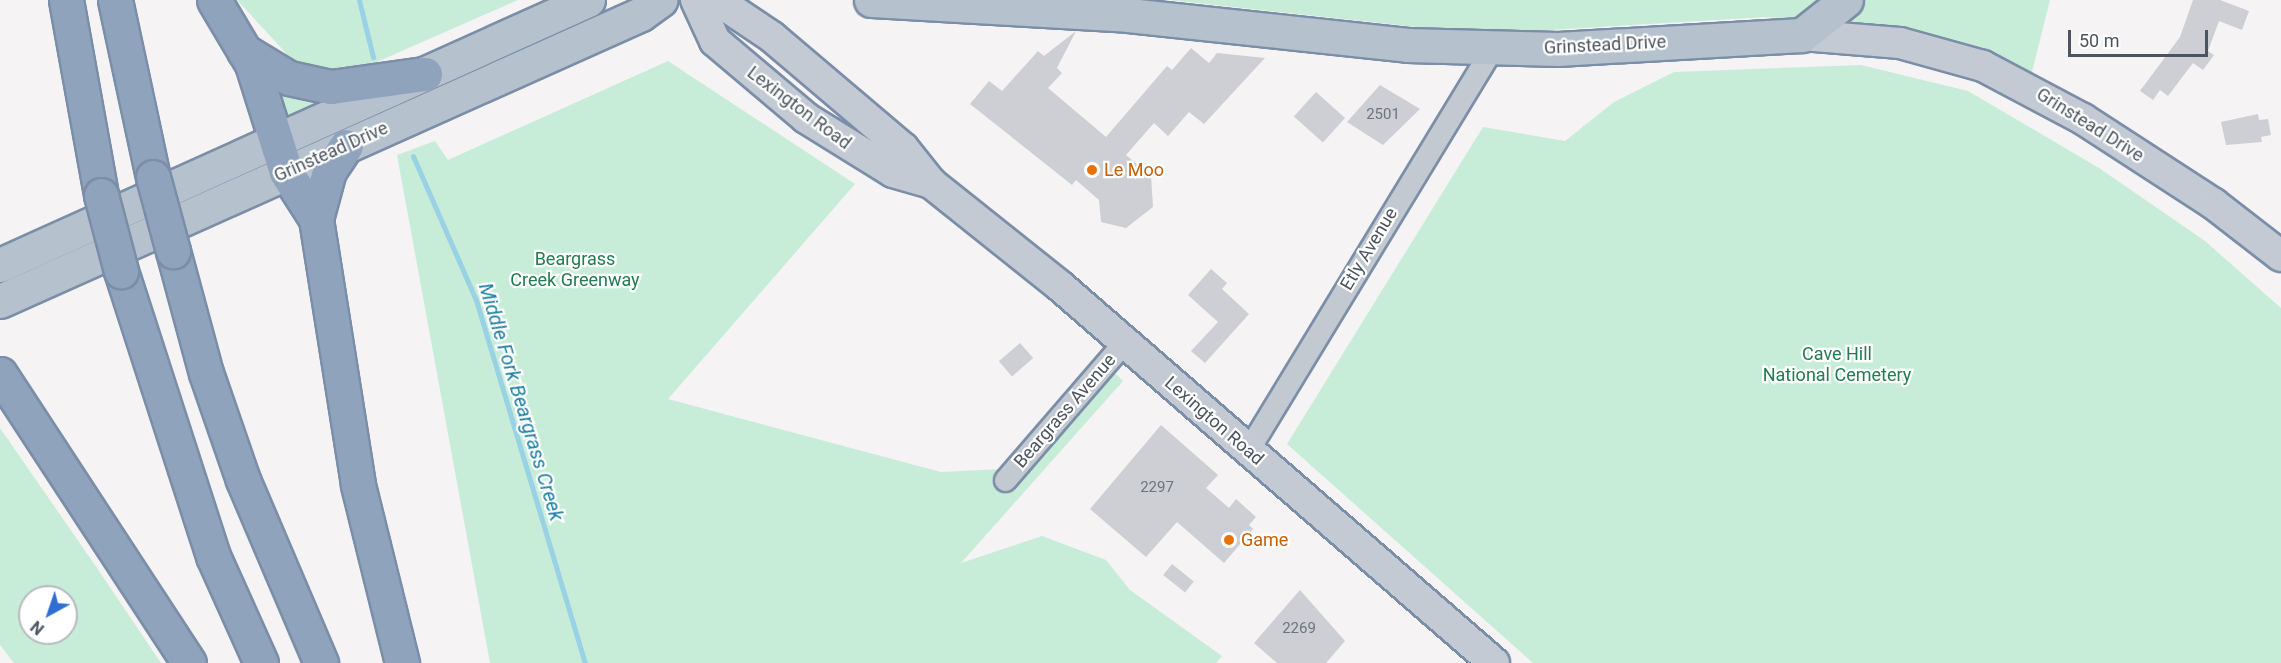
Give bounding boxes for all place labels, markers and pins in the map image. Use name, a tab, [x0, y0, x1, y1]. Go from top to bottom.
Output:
place label: Le Moo	[1104, 159, 1164, 181]
marker: Le Moo	[1085, 163, 1099, 177]
place label: Game	[1241, 529, 1288, 551]
marker: Game	[1222, 533, 1236, 547]

